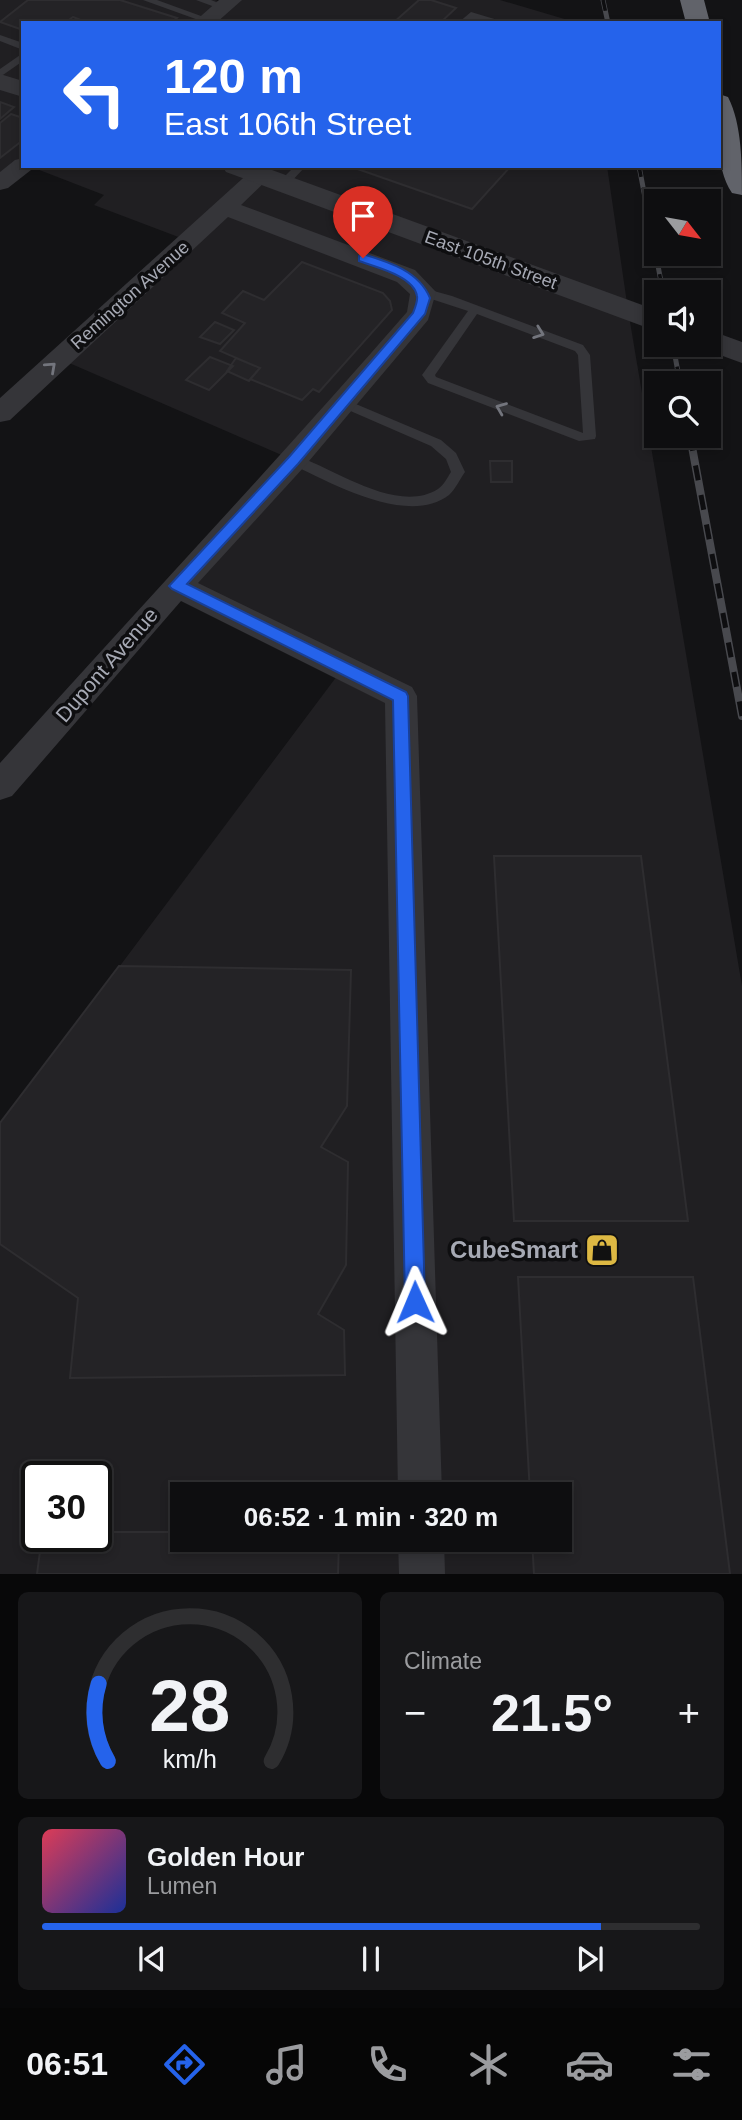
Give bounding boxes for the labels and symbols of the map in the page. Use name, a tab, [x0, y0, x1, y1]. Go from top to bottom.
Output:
pin	[333, 186, 393, 258]
north arrow	[644, 189, 721, 266]
street label: East 105th Street	[422, 227, 560, 293]
street label: Remington Avenue	[67, 237, 193, 353]
one-way arrow	[532, 324, 544, 338]
one-way arrow	[43, 363, 56, 376]
one-way arrow	[496, 402, 508, 416]
street label: Dupont Avenue	[51, 603, 162, 726]
shop icon: CubeSmart	[583, 1231, 621, 1269]
place label: CubeSmart	[450, 1236, 578, 1263]
position arrow	[378, 1265, 452, 1339]
speed limit sign: 30	[21, 1461, 112, 1552]

